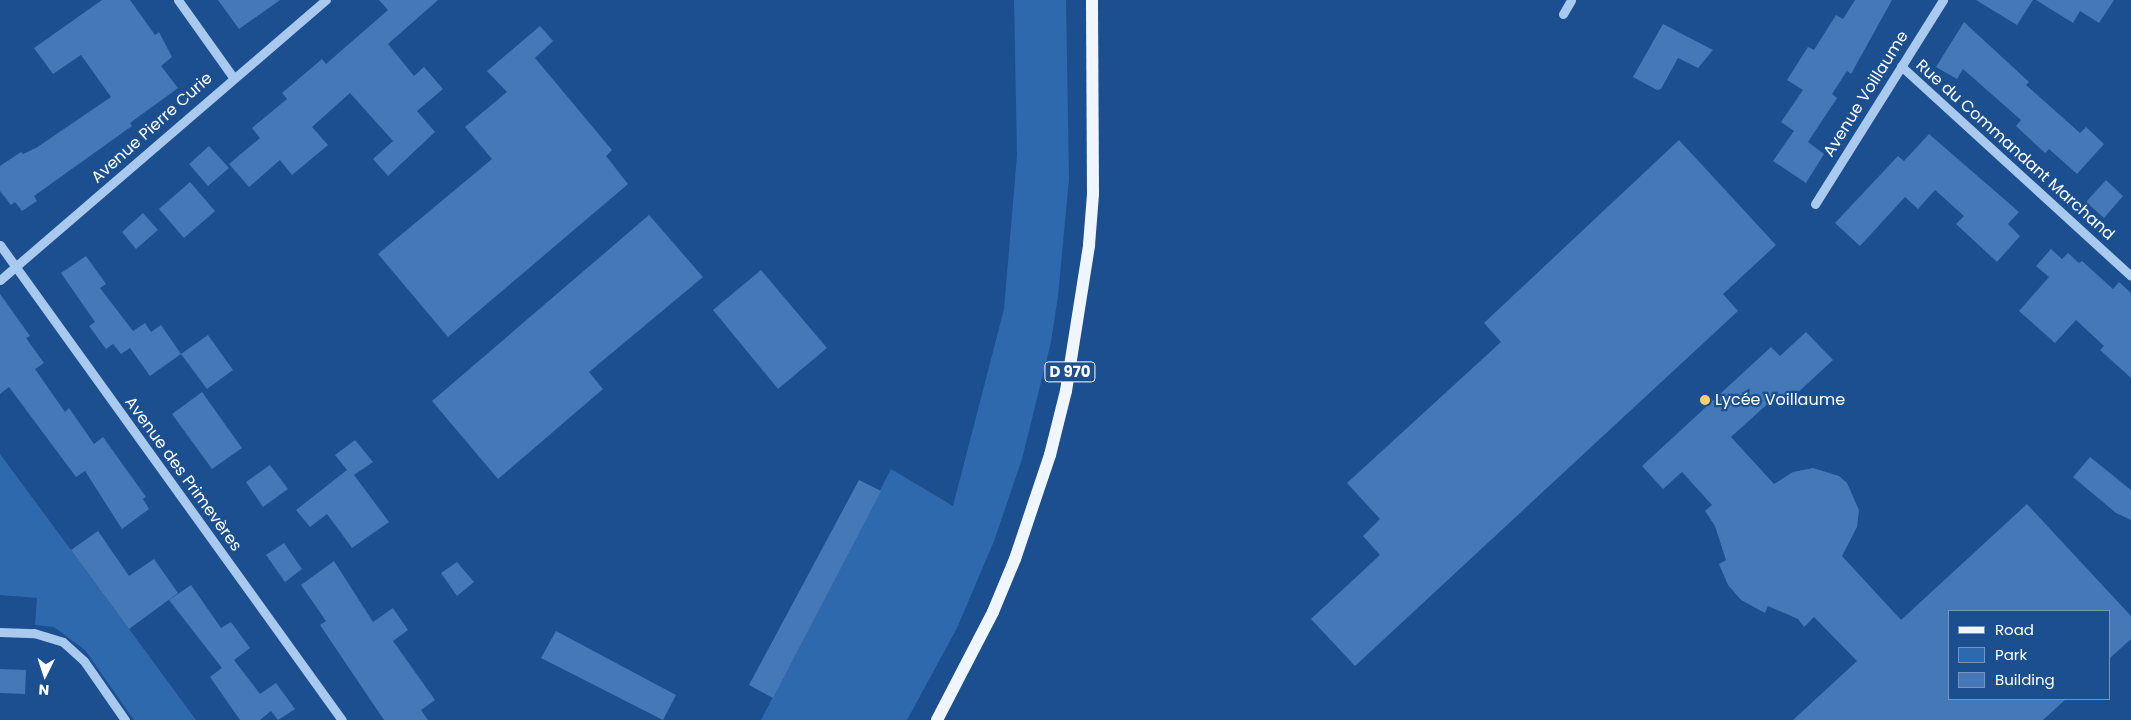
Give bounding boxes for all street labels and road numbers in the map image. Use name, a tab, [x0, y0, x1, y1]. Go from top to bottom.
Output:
street label: Avenue Voillaume	[1820, 28, 1912, 160]
street label: Rue du Commandant Marchand	[1912, 56, 2118, 244]
street label: Avenue Pierre Curie	[88, 69, 216, 187]
road number: D 970	[1044, 360, 1096, 384]
street label: Avenue des Primevères	[120, 393, 246, 555]

